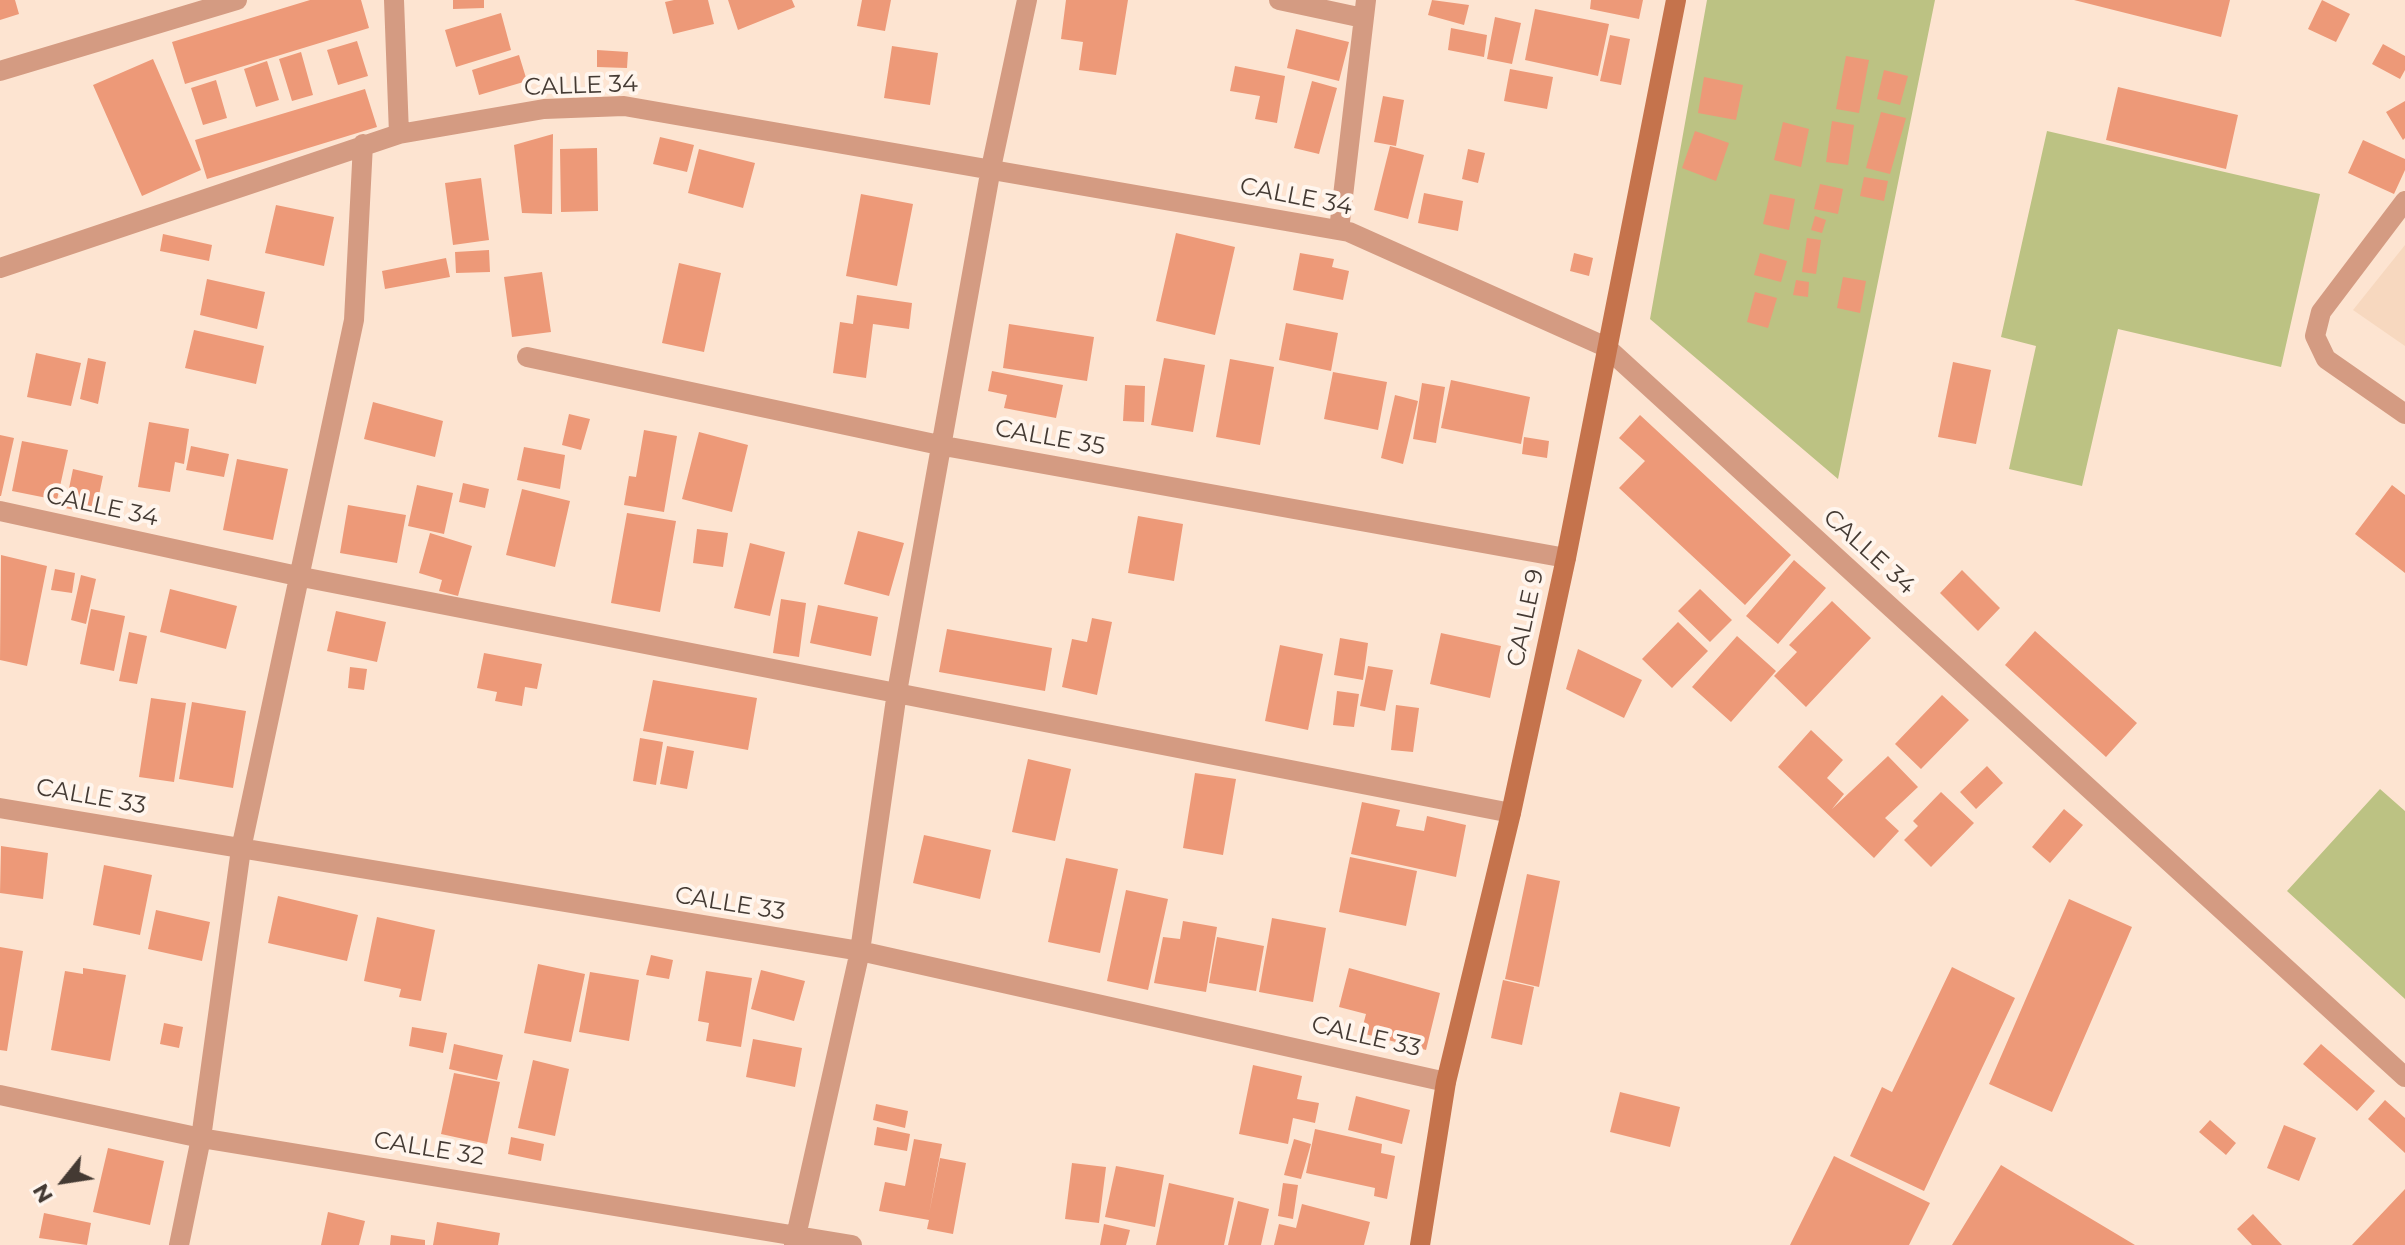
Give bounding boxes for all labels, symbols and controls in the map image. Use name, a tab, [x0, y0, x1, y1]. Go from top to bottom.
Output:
street label: CALLE 34	[524, 70, 638, 102]
street label: CALLE 34	[1237, 172, 1355, 222]
street label: CALLE 35	[993, 414, 1107, 462]
street label: CALLE 34	[43, 481, 161, 533]
street label: CALLE 34	[1817, 503, 1921, 601]
street label: CALLE 9	[1502, 567, 1550, 669]
street label: CALLE 33	[34, 773, 148, 821]
street label: CALLE 33	[673, 881, 787, 927]
street label: CALLE 33	[1309, 1010, 1423, 1064]
street label: CALLE 32	[372, 1126, 486, 1172]
north arrow	[24, 1141, 104, 1221]
text: N	[27, 1179, 59, 1208]

